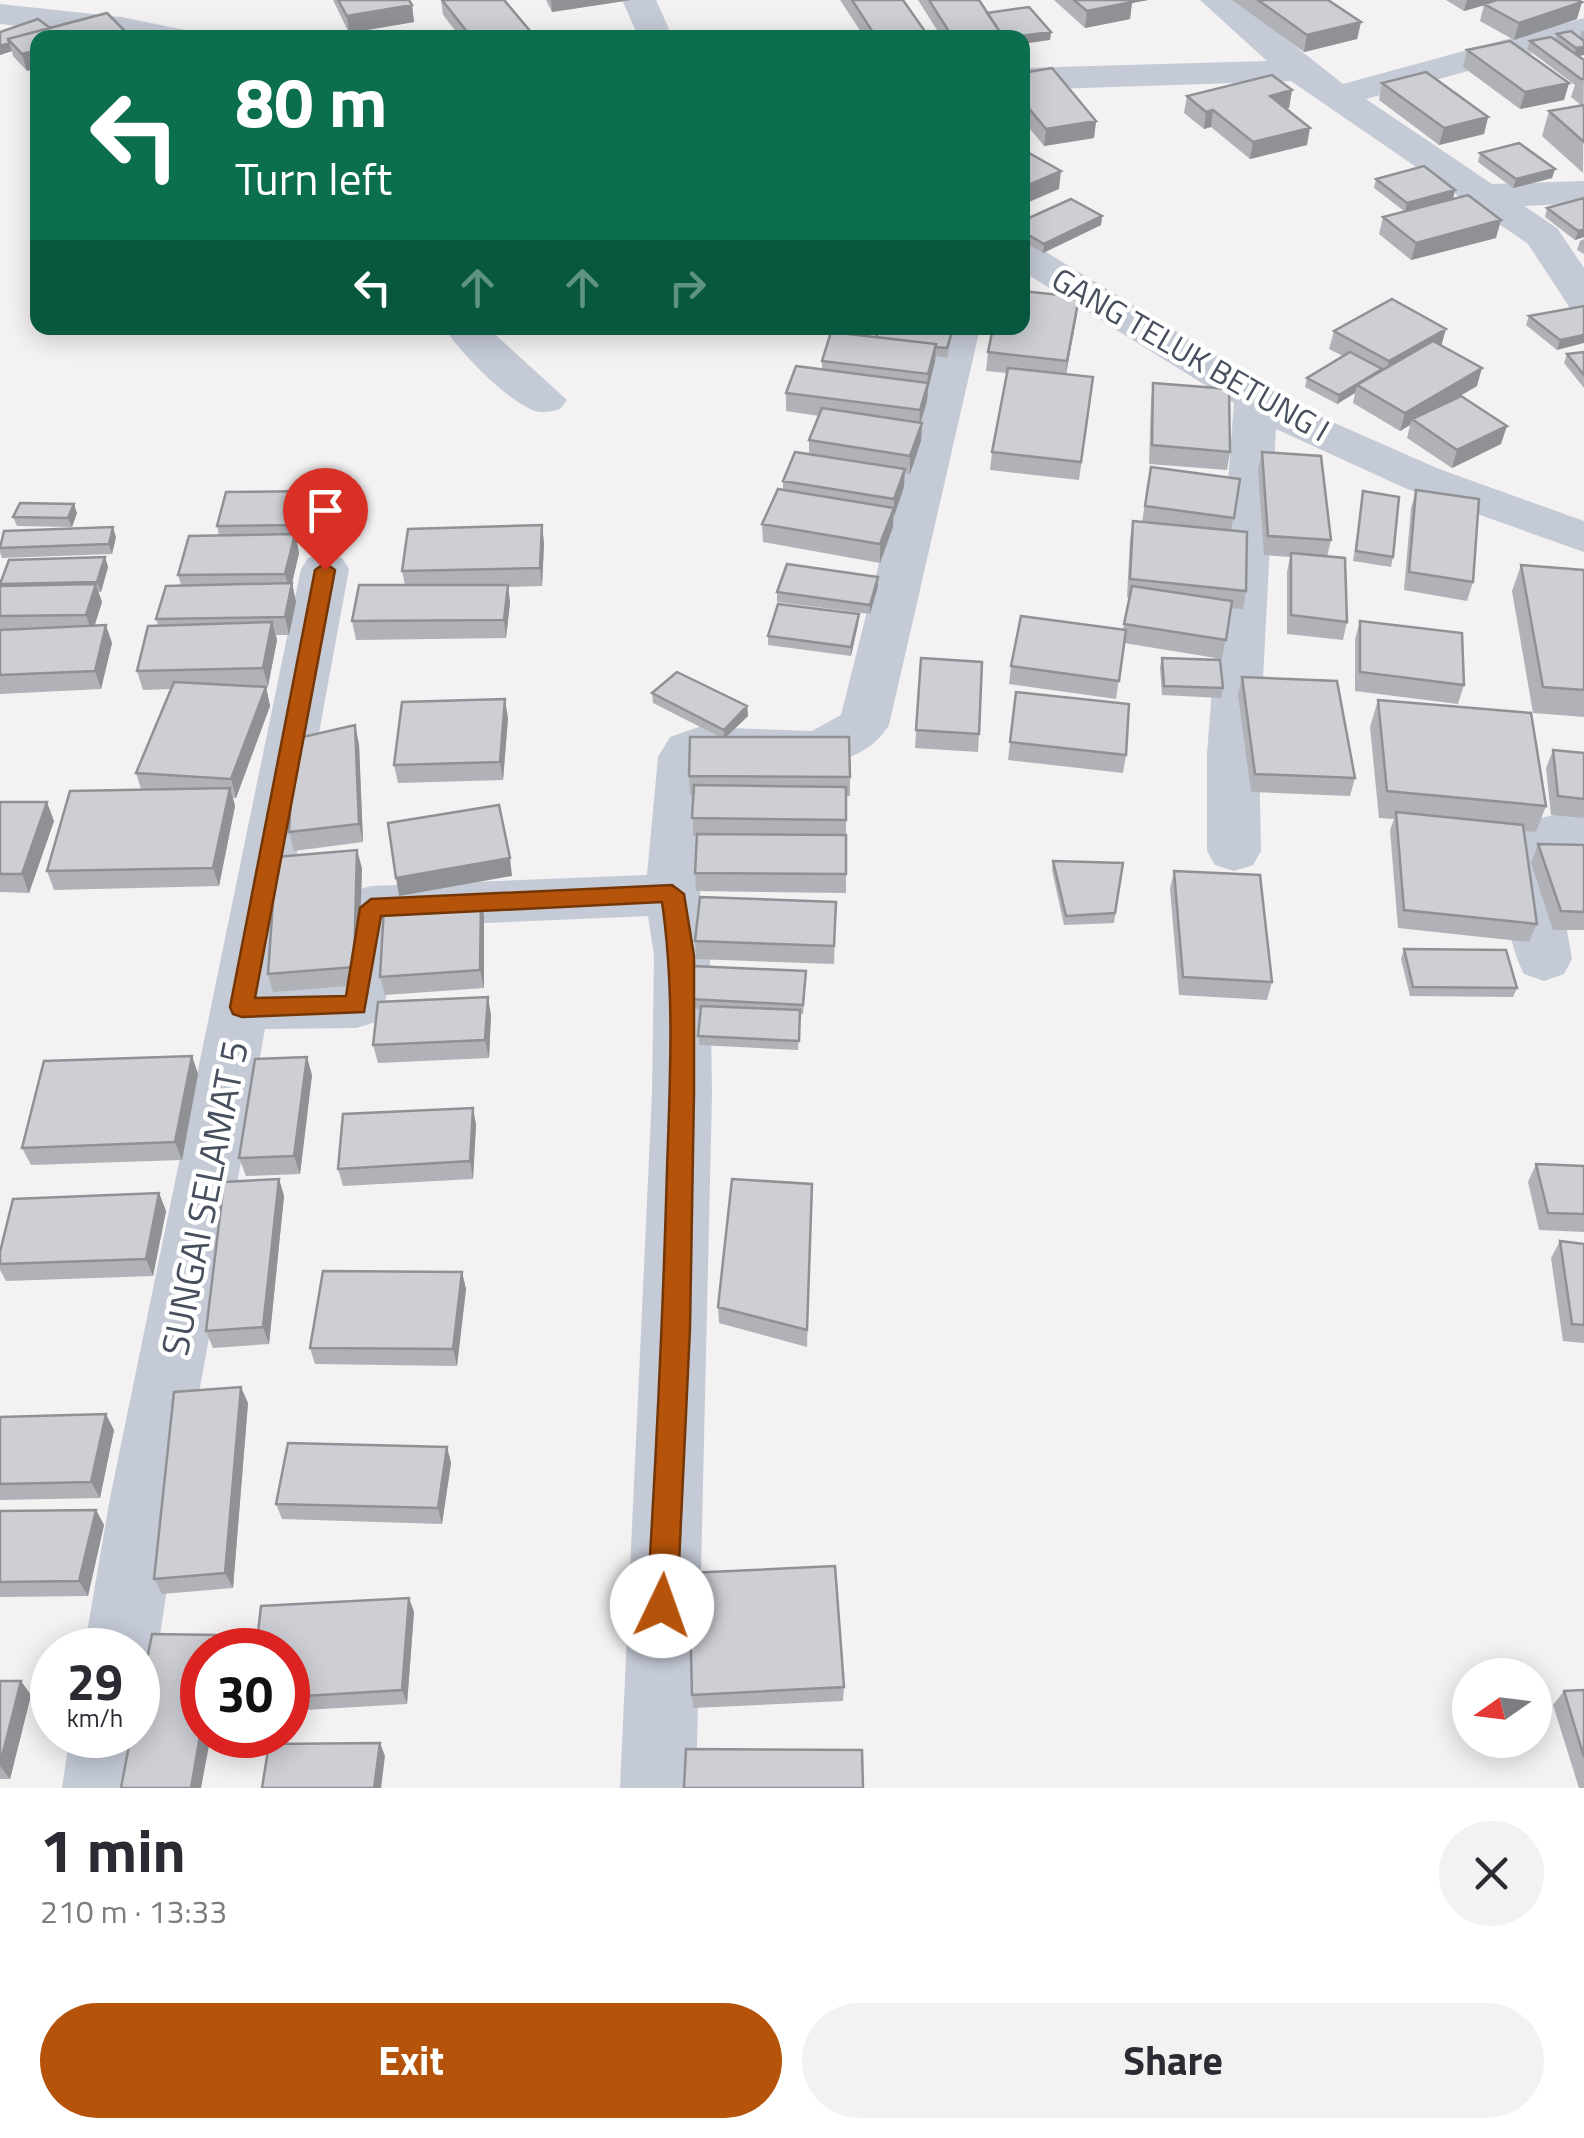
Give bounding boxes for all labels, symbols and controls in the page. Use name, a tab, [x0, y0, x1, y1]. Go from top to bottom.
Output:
text: 80 m	[235, 48, 388, 154]
icon: left	[70, 70, 200, 200]
text: Turn left	[235, 144, 392, 212]
street label: GANG TELUK BETUNG I	[1043, 255, 1339, 453]
icon: left	[345, 260, 400, 315]
icon: ahead	[450, 260, 505, 315]
icon: ahead	[555, 260, 610, 315]
icon: right	[660, 260, 715, 315]
pin	[283, 468, 368, 571]
icon: arrive	[298, 483, 353, 538]
street label: SUNGAI SELAMAT 5	[145, 1036, 263, 1360]
position arrow	[610, 1554, 714, 1658]
speed limit sign: 30	[180, 1628, 310, 1758]
text: 29	[67, 1643, 123, 1719]
north arrow	[1452, 1658, 1552, 1758]
map controls	[1452, 1658, 1552, 1758]
text: km/h	[67, 1699, 123, 1737]
text: 1 min	[40, 1804, 186, 1895]
button: close	[1439, 1821, 1544, 1926]
text: 210 m · 13:33	[40, 1887, 227, 1935]
button: Exit	[40, 2003, 782, 2118]
button: Share	[802, 2003, 1544, 2118]

